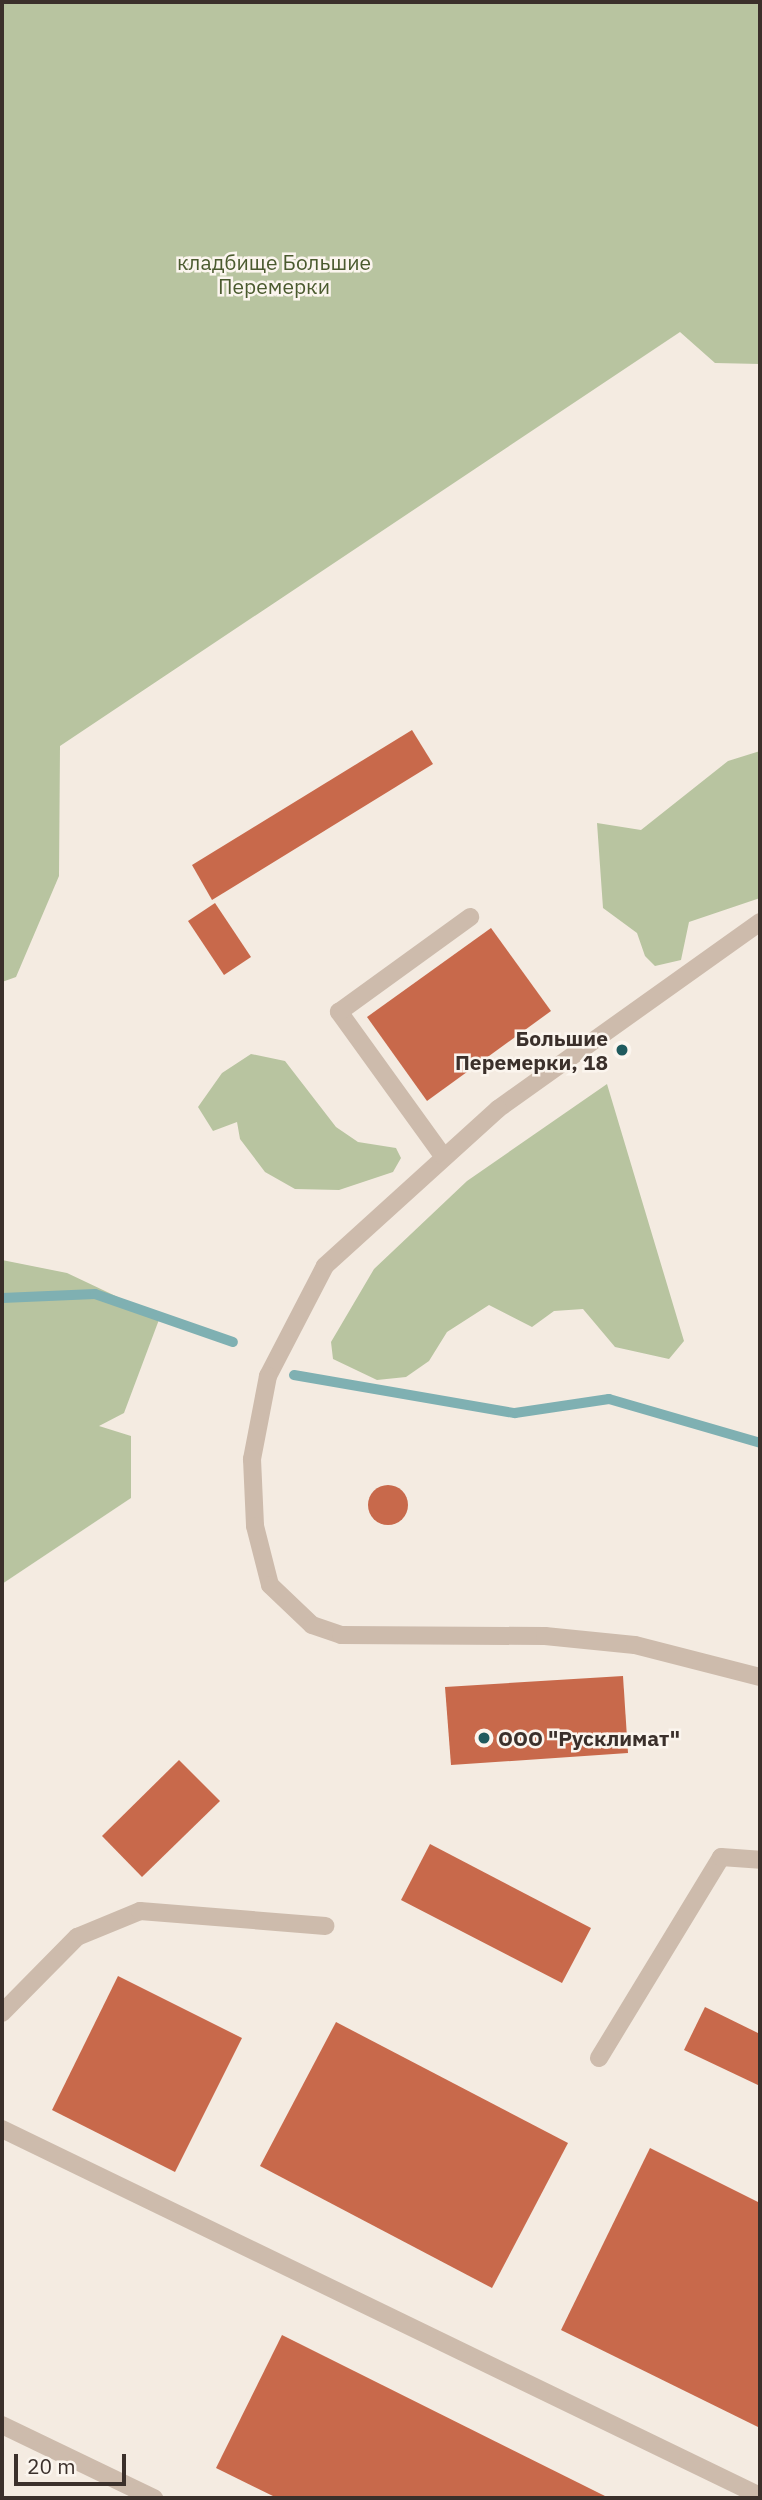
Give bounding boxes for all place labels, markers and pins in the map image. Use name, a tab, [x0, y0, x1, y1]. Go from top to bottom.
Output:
place label: Большие Перемерки, 18	[455, 1025, 608, 1075]
marker: Большие Перемерки, 18	[614, 1042, 630, 1058]
place label: ООО "Русклимат"	[498, 1725, 680, 1751]
marker: ООО "Русклимат"	[476, 1730, 492, 1746]

